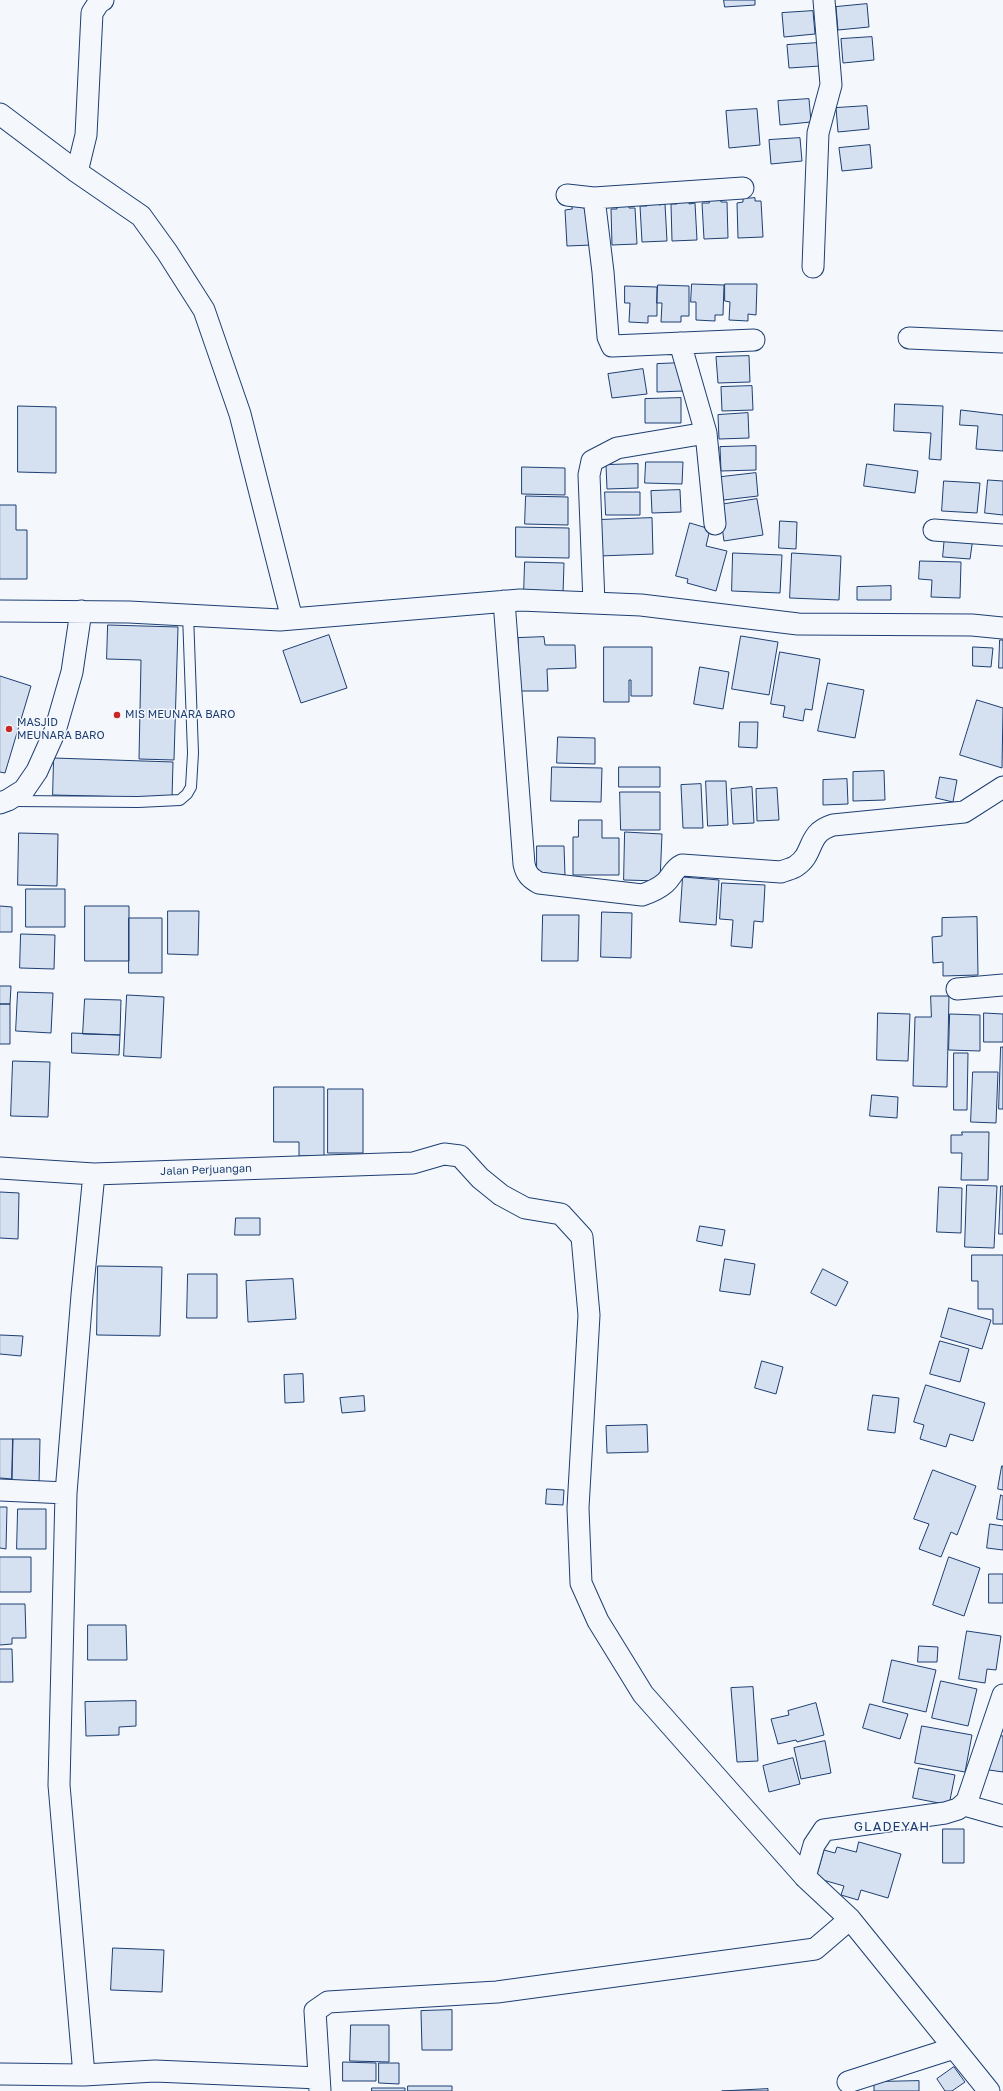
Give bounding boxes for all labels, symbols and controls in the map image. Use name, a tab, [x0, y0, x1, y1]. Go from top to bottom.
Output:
place label: MIS MEUNARA BARO	[125, 708, 235, 722]
marker: MIS MEUNARA BARO	[112, 710, 122, 720]
place label: MASJID MEUNARA BARO	[17, 716, 105, 742]
marker: MASJID MEUNARA BARO	[4, 724, 14, 734]
street label: Jalan Perjuangan	[160, 1162, 252, 1178]
district label: GLADEYAH	[854, 1819, 930, 1835]

